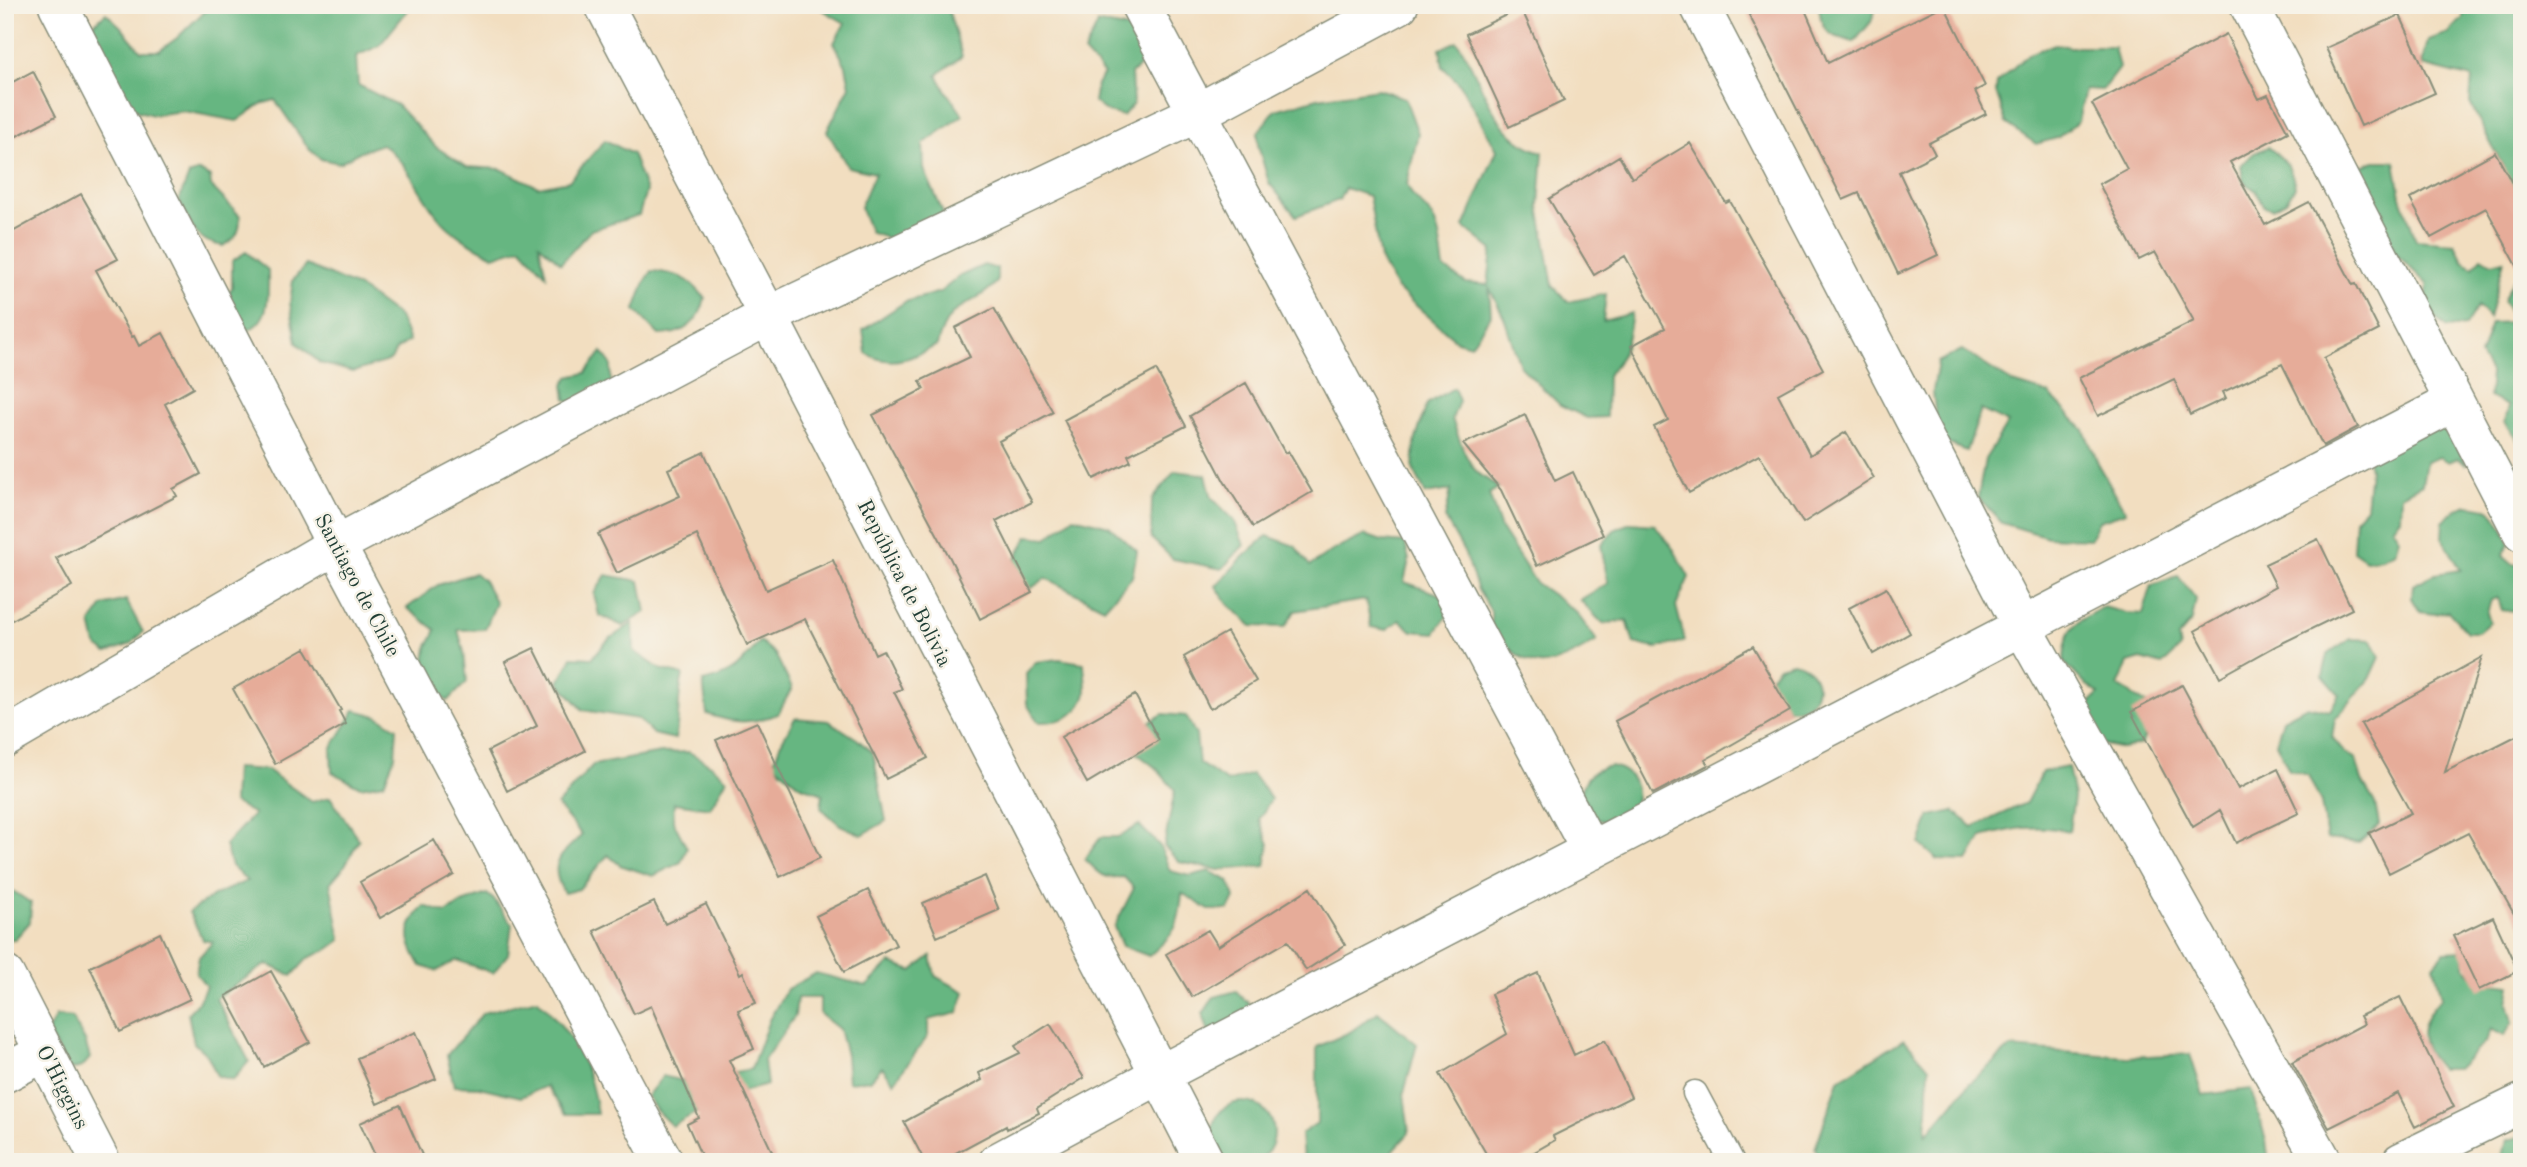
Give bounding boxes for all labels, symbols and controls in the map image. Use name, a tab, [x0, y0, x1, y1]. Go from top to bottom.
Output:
street label: República de Bolivia	[852, 497, 955, 671]
street label: Santiago de Chile	[310, 511, 403, 661]
street label: O'Higgins	[32, 1042, 92, 1133]

